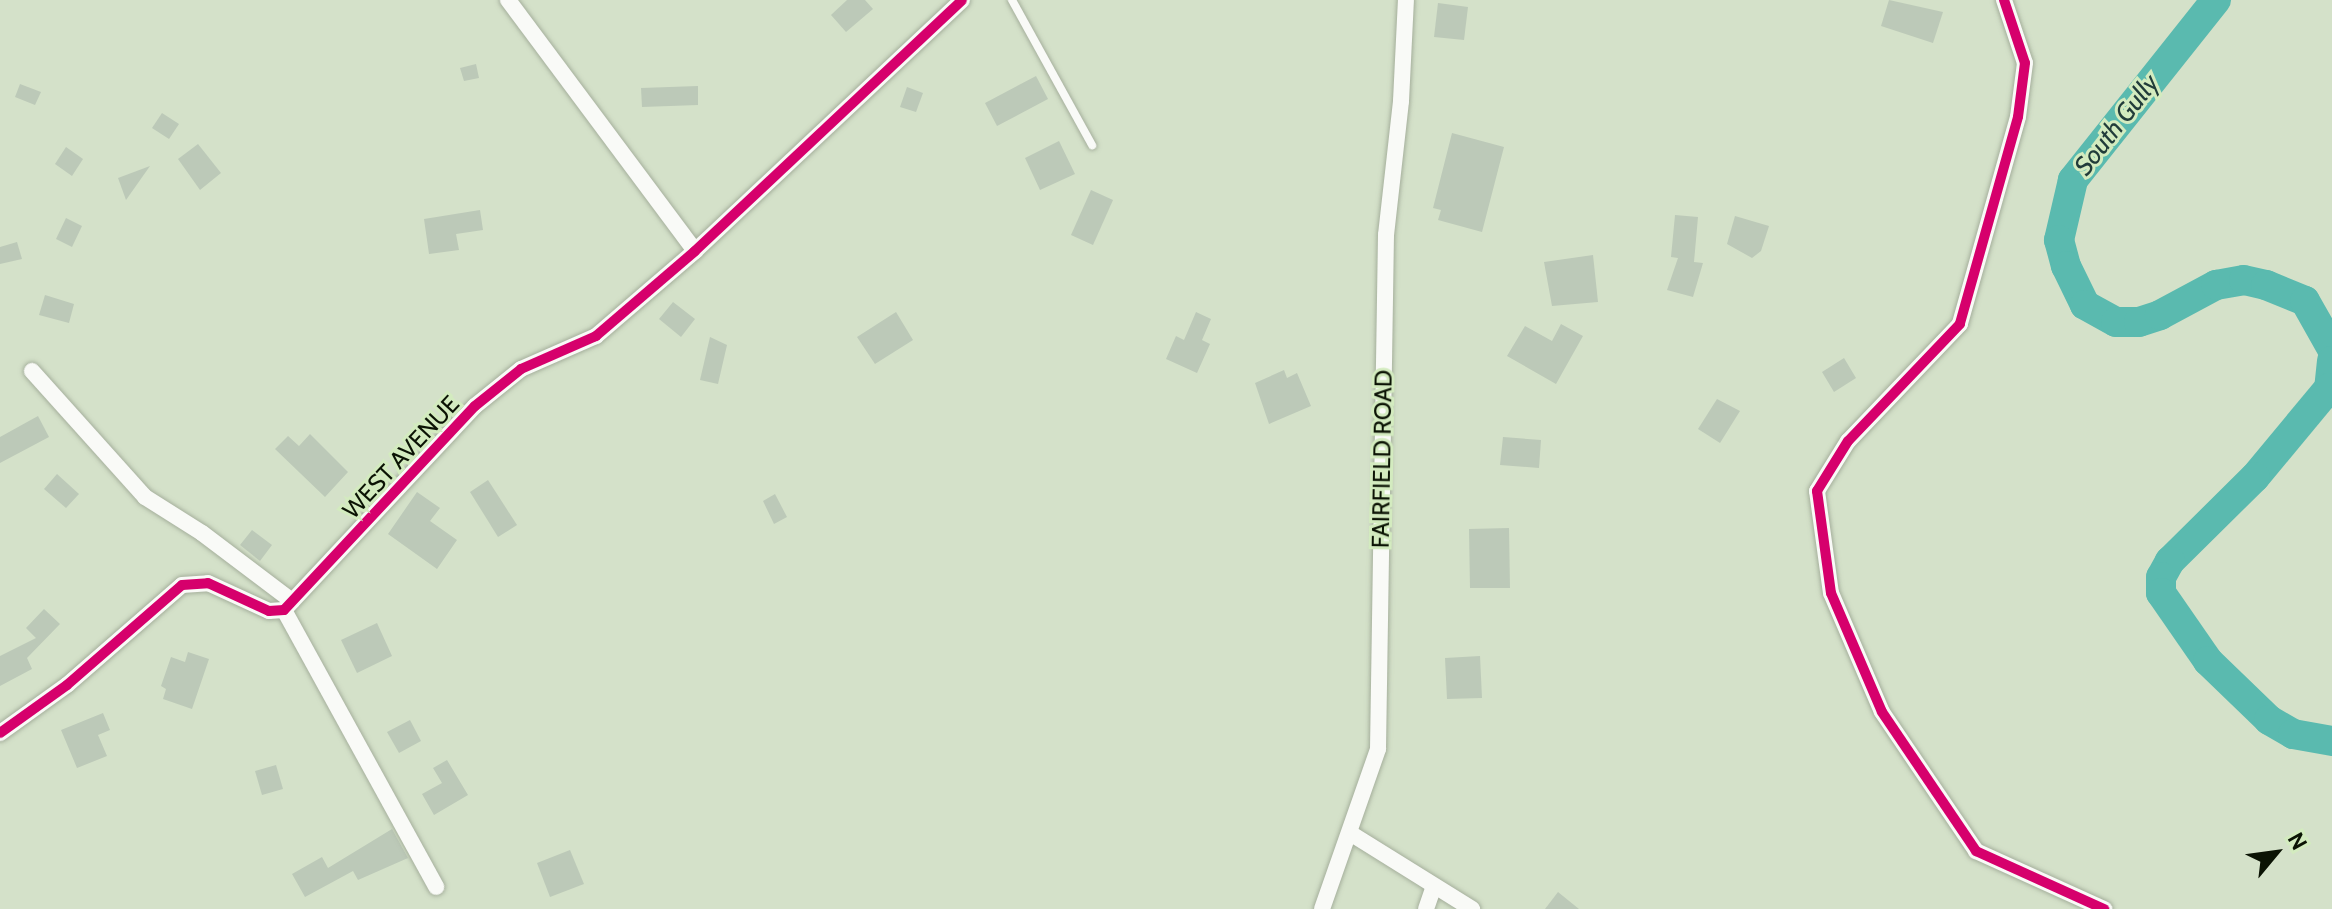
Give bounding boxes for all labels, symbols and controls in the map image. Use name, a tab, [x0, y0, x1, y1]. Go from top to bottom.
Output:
water label: South Gully	[2068, 68, 2166, 182]
street label: FAIRFIELD ROAD	[1366, 370, 1398, 548]
street label: WEST AVENUE	[337, 390, 465, 524]
north arrow	[2236, 813, 2316, 893]
text: N	[2282, 828, 2313, 854]

